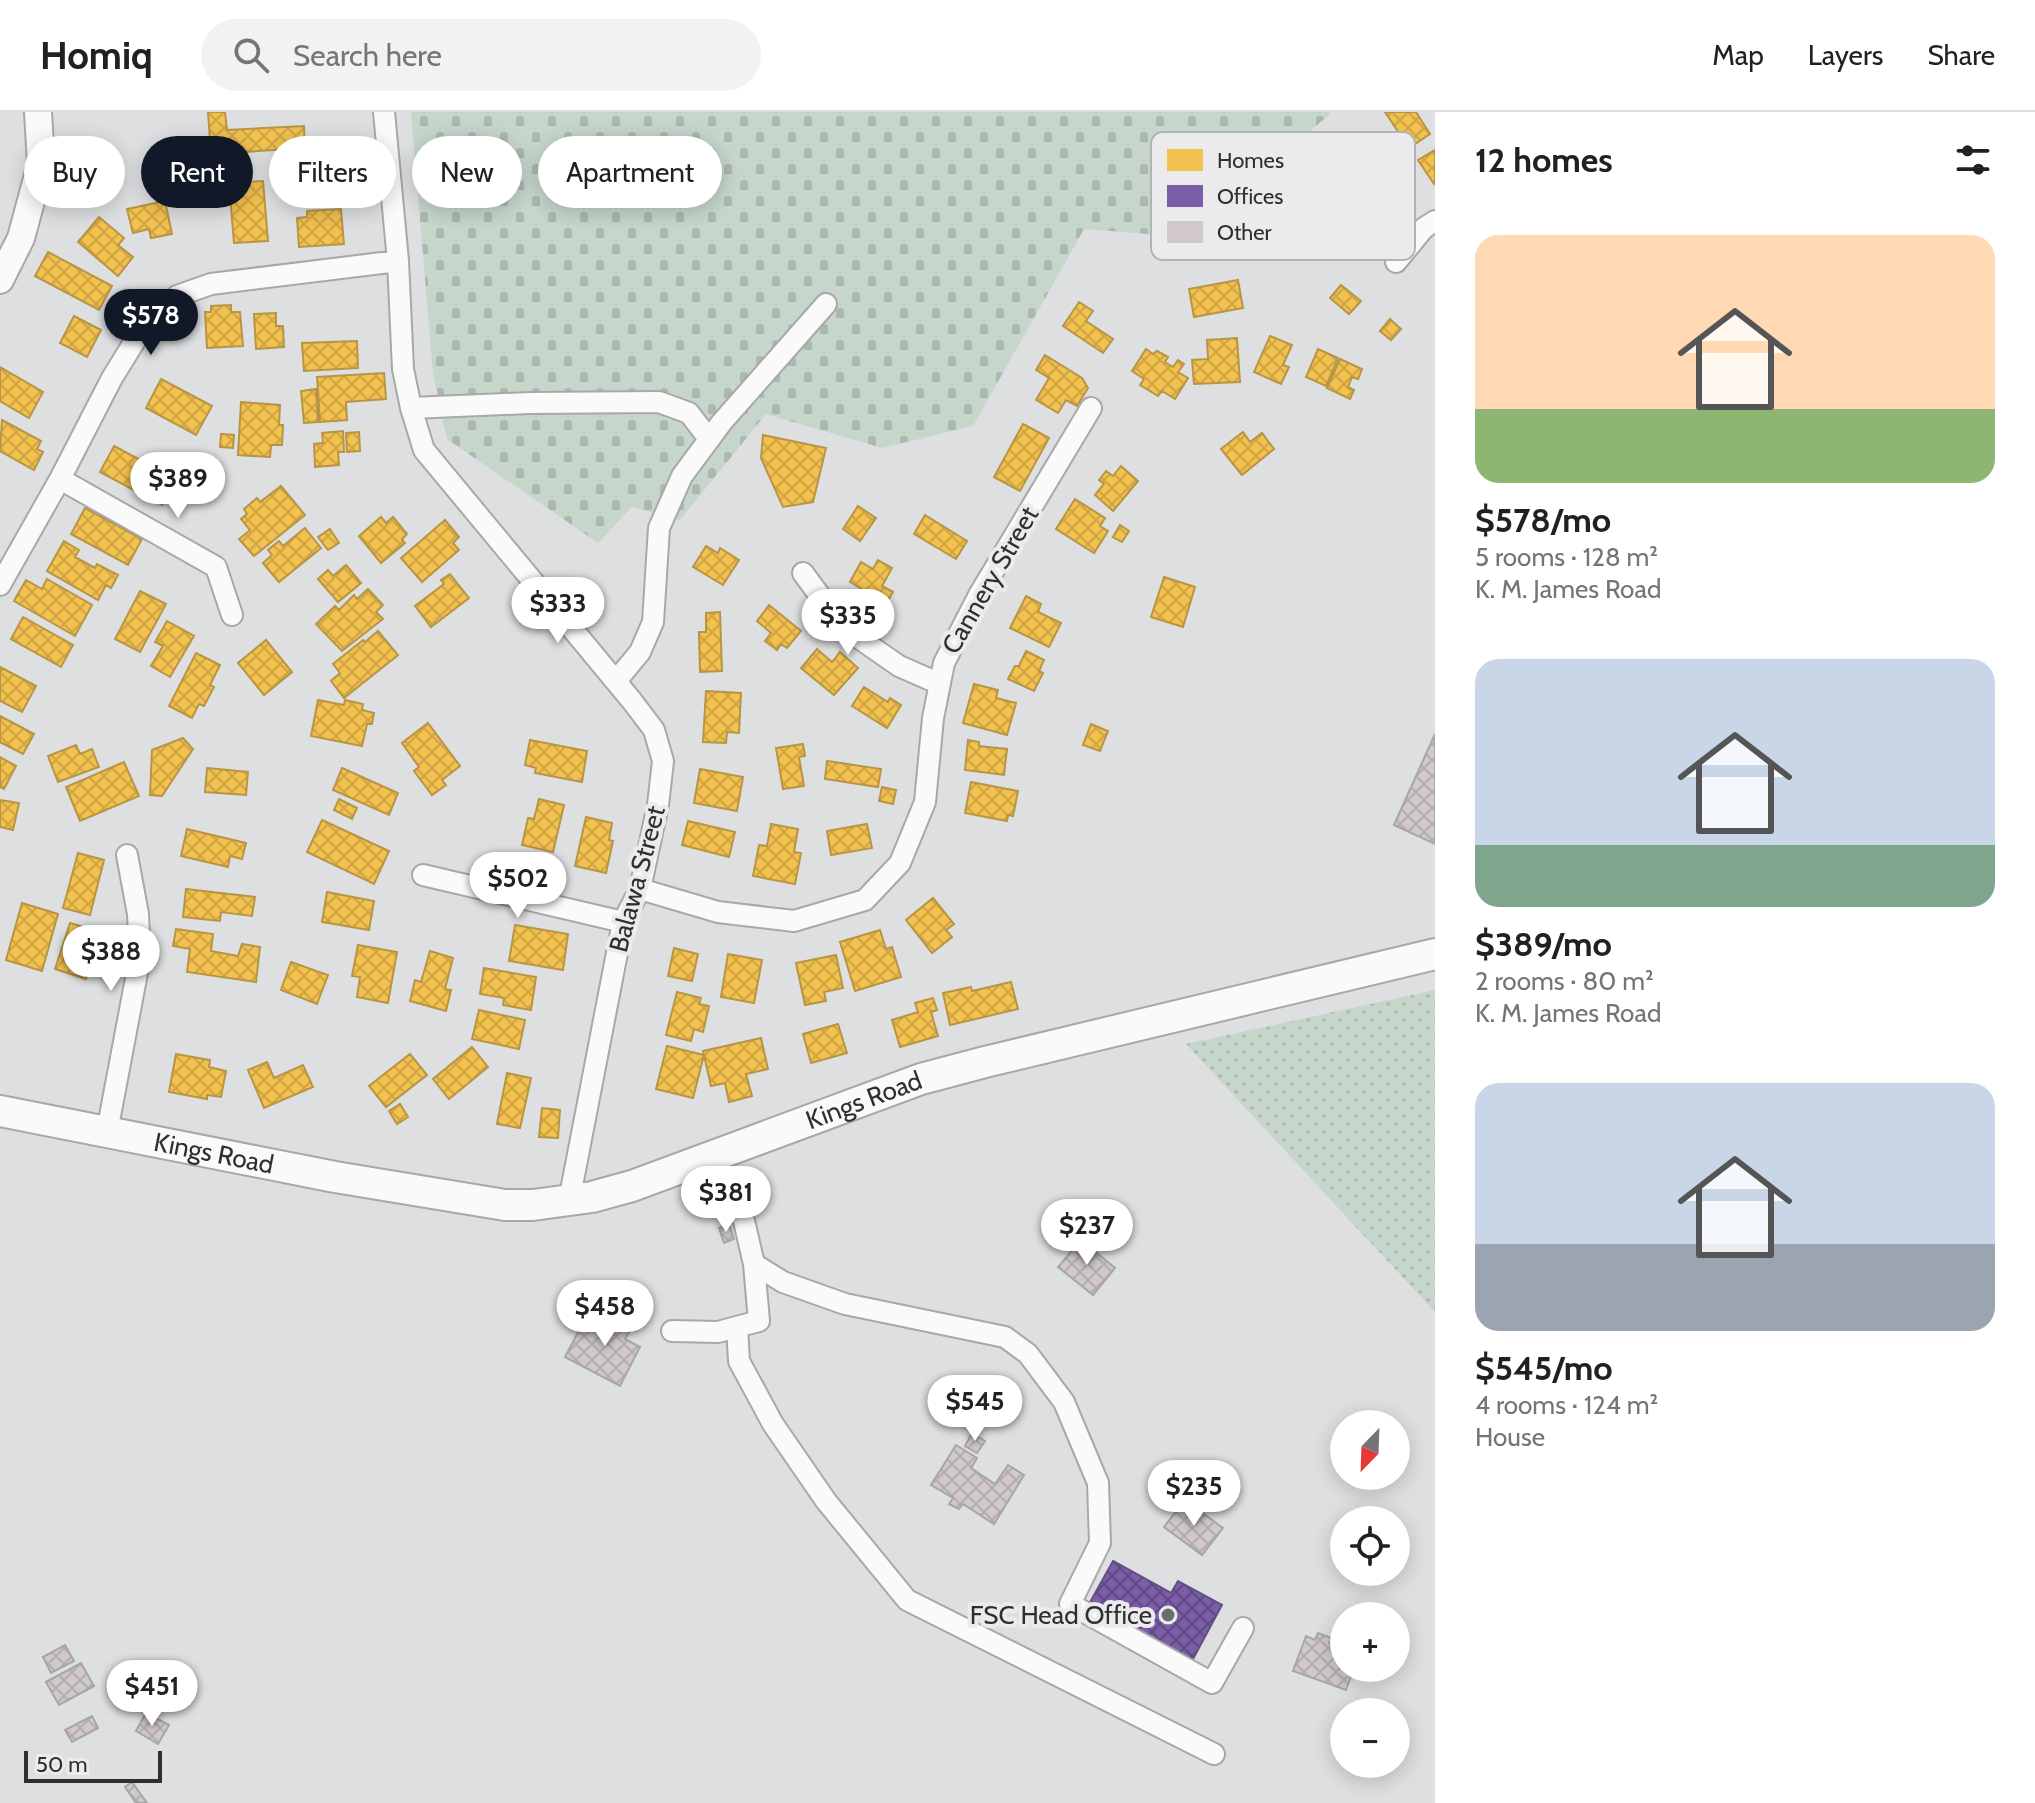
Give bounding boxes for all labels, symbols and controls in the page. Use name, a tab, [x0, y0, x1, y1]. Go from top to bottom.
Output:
search box	[201, 19, 761, 91]
text: Homiq	[40, 32, 153, 79]
icon: search	[229, 33, 273, 77]
text: Search here	[293, 37, 442, 74]
text: Map	[1712, 38, 1764, 72]
text: Layers	[1808, 38, 1883, 72]
text: Share	[1927, 38, 1995, 72]
legend	[1151, 132, 1415, 260]
chip: Buy	[24, 136, 125, 208]
chip: Rent	[141, 136, 253, 208]
chip: Filters	[269, 136, 396, 208]
chip: New	[412, 136, 522, 208]
chip: Apartment	[538, 136, 722, 208]
icon: filters	[1951, 138, 1995, 182]
text: 12 homes	[1475, 139, 1613, 181]
text: Homes	[1217, 147, 1284, 174]
text: Offices	[1217, 183, 1283, 210]
text: Other	[1217, 219, 1272, 246]
icon: home	[1663, 287, 1807, 431]
pin: $578	[104, 289, 198, 357]
text: $578	[122, 299, 180, 331]
pin: $389	[131, 452, 225, 520]
text: $389	[148, 462, 208, 494]
text: $578/mo	[1475, 499, 1611, 541]
street label: Cannery Street	[935, 500, 1045, 659]
text: 5 rooms · 128 m²	[1475, 541, 1658, 573]
text: K. M. James Road	[1475, 573, 1661, 605]
pin: $333	[511, 577, 605, 645]
text: $333	[529, 587, 587, 619]
pin: $335	[801, 589, 895, 657]
text: $335	[819, 599, 877, 631]
icon: home	[1663, 711, 1807, 855]
street label: Balawa Street	[602, 802, 672, 956]
pin: $502	[471, 852, 565, 920]
text: $502	[487, 862, 549, 894]
text: $389/mo	[1475, 923, 1612, 965]
pin: $388	[64, 925, 158, 993]
text: $388	[81, 935, 141, 967]
text: 2 rooms · 80 m²	[1475, 965, 1654, 997]
text: K. M. James Road	[1475, 997, 1661, 1029]
street label: Kings Road	[801, 1064, 926, 1136]
street label: Kings Road	[151, 1126, 277, 1181]
icon: home	[1663, 1135, 1807, 1279]
pin: $381	[679, 1166, 773, 1234]
text: $381	[699, 1176, 753, 1208]
pin: $237	[1040, 1199, 1134, 1267]
text: $237	[1059, 1209, 1115, 1241]
pin: $458	[558, 1280, 652, 1348]
text: $458	[575, 1290, 635, 1322]
text: $545/mo	[1475, 1347, 1613, 1389]
pin: $545	[928, 1375, 1022, 1443]
text: $545	[945, 1385, 1005, 1417]
text: 4 rooms · 124 m²	[1475, 1389, 1658, 1421]
north arrow	[1330, 1410, 1410, 1490]
map controls	[1330, 1410, 1410, 1778]
text: House	[1475, 1421, 1545, 1453]
pin: $235	[1147, 1460, 1241, 1528]
text: $235	[1166, 1470, 1222, 1502]
button: locate	[1330, 1506, 1410, 1586]
place label: FSC Head Office	[970, 1599, 1152, 1631]
button: +	[1330, 1602, 1410, 1682]
marker: FSC Head Office	[1159, 1606, 1177, 1624]
pin: $451	[105, 1660, 199, 1728]
text: $451	[125, 1670, 179, 1702]
button: −	[1330, 1698, 1410, 1778]
scale bar	[24, 1747, 162, 1783]
text: 50 m	[36, 1751, 88, 1778]

